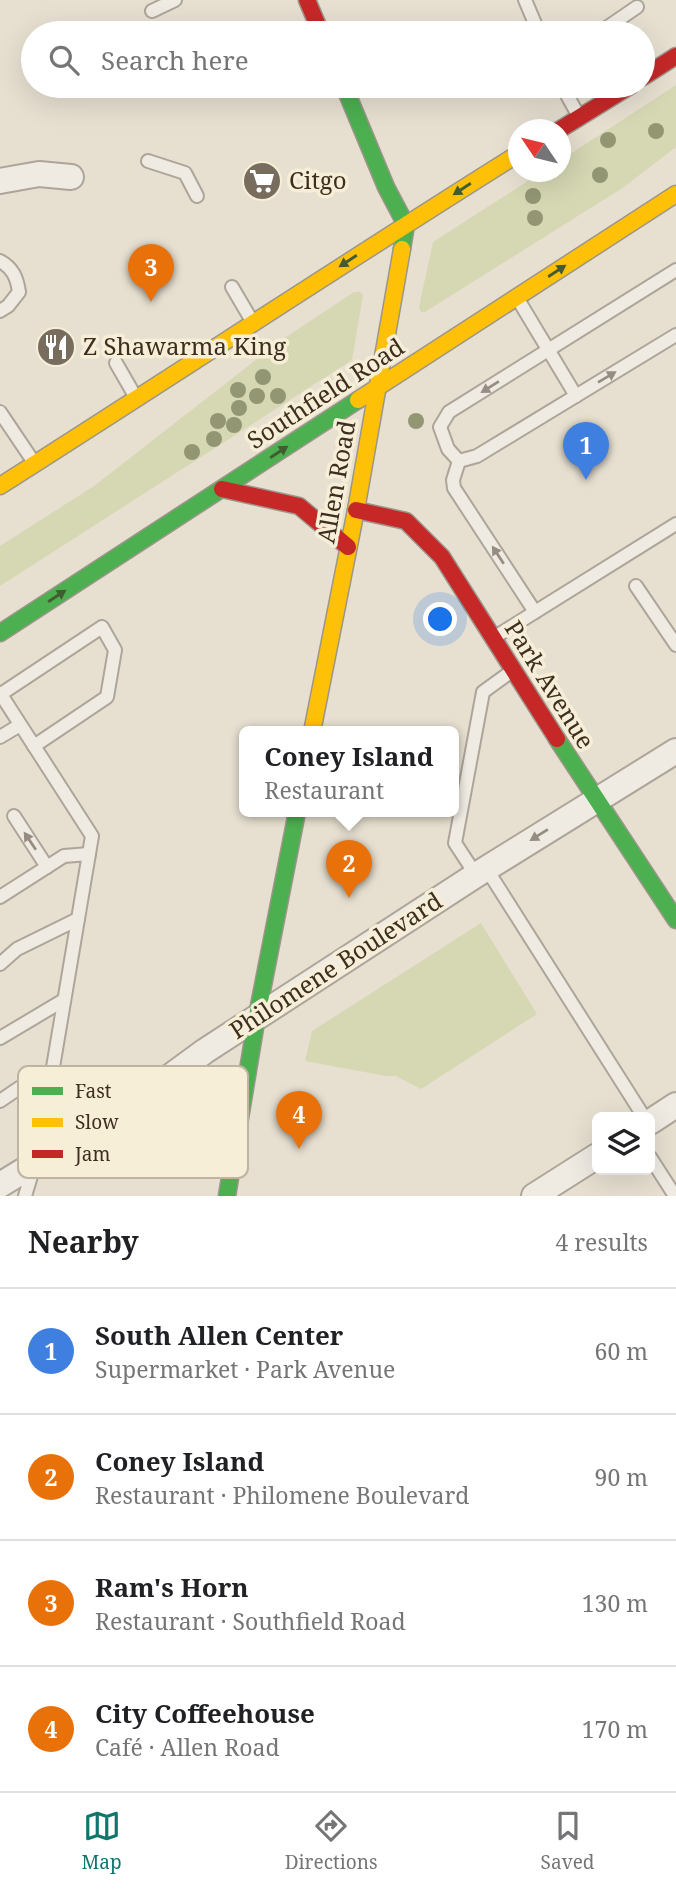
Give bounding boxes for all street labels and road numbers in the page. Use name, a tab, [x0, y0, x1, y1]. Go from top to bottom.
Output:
street label: Southfield Road	[240, 330, 410, 456]
street label: Allen Road	[308, 417, 363, 546]
street label: Park Avenue	[498, 614, 603, 755]
street label: Philomene Boulevard	[222, 883, 448, 1046]

